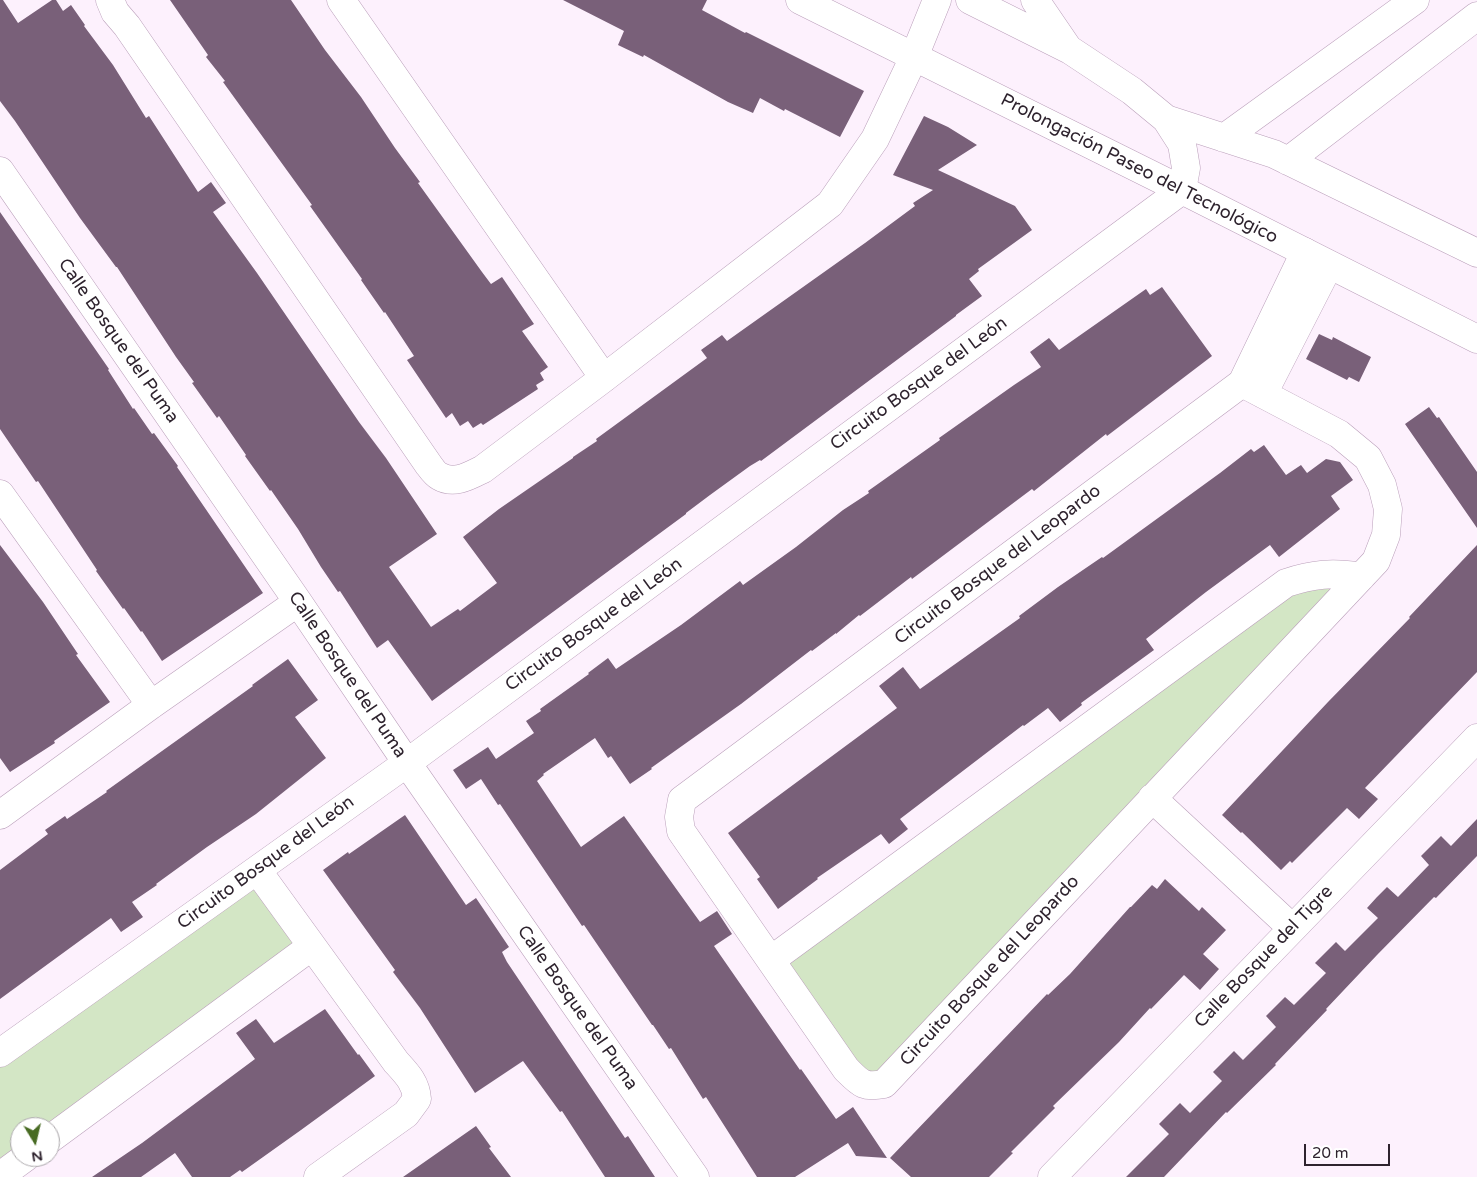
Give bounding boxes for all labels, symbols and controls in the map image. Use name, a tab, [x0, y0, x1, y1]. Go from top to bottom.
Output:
street label: Prolongación Paseo del Tecnológico	[997, 89, 1281, 249]
street label: Calle Bosque del Puma	[53, 255, 183, 427]
street label: Circuito Bosque del León	[826, 313, 1012, 455]
street label: Circuito Bosque del Leopardo	[891, 480, 1105, 650]
street label: Circuito Bosque del León	[501, 554, 687, 696]
street label: Calle Bosque del Puma	[283, 588, 411, 762]
street label: Circuito Bosque del León	[173, 792, 359, 934]
street label: Circuito Bosque del Leopardo	[896, 871, 1084, 1071]
street label: Calle Bosque del Tigre	[1190, 881, 1338, 1033]
street label: Calle Bosque del Puma	[512, 922, 642, 1094]
north arrow	[10, 1117, 60, 1167]
scale bar	[1307, 1134, 1393, 1166]
text: 20 m	[1312, 1144, 1349, 1162]
text: N	[30, 1147, 44, 1166]

